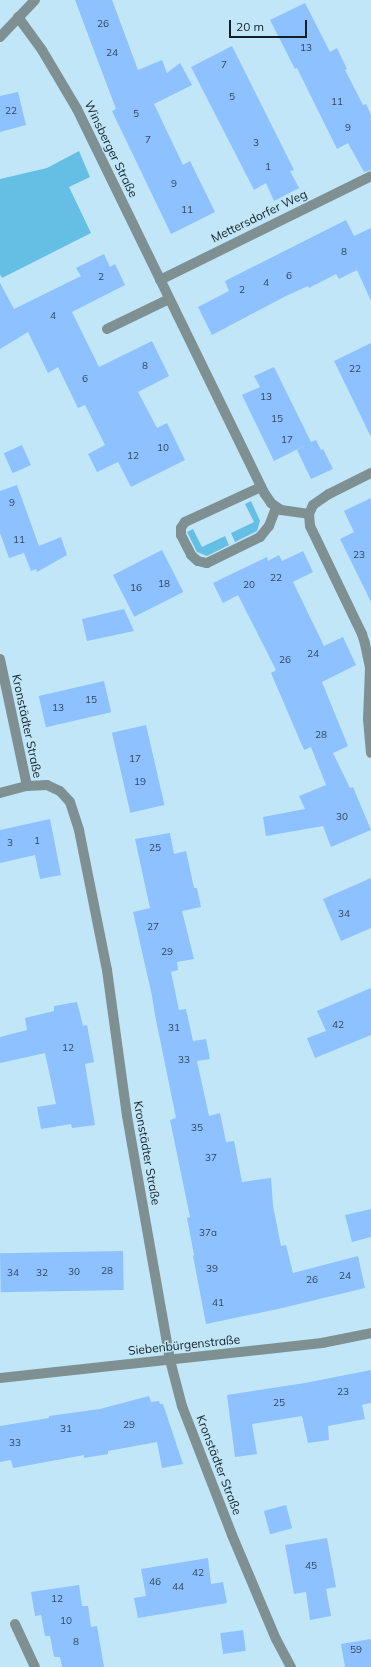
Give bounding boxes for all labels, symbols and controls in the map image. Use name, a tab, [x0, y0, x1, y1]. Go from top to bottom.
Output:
scale bar	[231, 12, 309, 38]
house number: 26	[97, 18, 109, 30]
text: 20 m	[236, 19, 264, 34]
house number: 13	[300, 42, 312, 54]
house number: 24	[106, 47, 118, 59]
house number: 7	[221, 59, 227, 71]
house number: 5	[229, 91, 235, 103]
house number: 11	[331, 96, 343, 108]
street label: Winsberger Straße	[81, 98, 141, 200]
house number: 22	[5, 105, 17, 117]
house number: 5	[133, 108, 139, 120]
house number: 9	[345, 122, 351, 134]
house number: 7	[145, 134, 151, 146]
house number: 3	[253, 137, 259, 149]
house number: 1	[265, 161, 271, 173]
house number: 9	[171, 178, 177, 190]
street label: Mettersdorfer Weg	[209, 187, 309, 245]
house number: 11	[181, 204, 193, 216]
house number: 8	[341, 246, 347, 258]
house number: 6	[286, 270, 292, 282]
house number: 2	[98, 271, 104, 283]
house number: 4	[263, 277, 269, 289]
house number: 2	[239, 284, 245, 296]
house number: 4	[50, 310, 56, 322]
house number: 8	[142, 360, 148, 372]
house number: 22	[349, 363, 361, 375]
house number: 6	[82, 373, 88, 385]
house number: 13	[260, 391, 272, 403]
house number: 15	[271, 413, 283, 425]
house number: 17	[281, 434, 293, 446]
house number: 10	[157, 442, 169, 454]
house number: 12	[127, 450, 139, 462]
house number: 9	[9, 497, 15, 509]
house number: 11	[13, 534, 25, 546]
house number: 23	[353, 549, 365, 561]
house number: 22	[270, 572, 282, 584]
house number: 18	[158, 578, 170, 590]
house number: 20	[243, 579, 255, 591]
house number: 16	[130, 582, 142, 594]
house number: 24	[307, 648, 319, 660]
house number: 26	[279, 654, 291, 666]
street label: Kronstädter Straße	[9, 673, 45, 779]
house number: 15	[85, 694, 97, 706]
house number: 13	[52, 702, 64, 714]
house number: 28	[315, 729, 327, 741]
house number: 17	[129, 753, 141, 765]
house number: 19	[134, 776, 146, 788]
house number: 30	[336, 811, 348, 823]
house number: 1	[34, 835, 40, 847]
house number: 3	[7, 837, 13, 849]
house number: 25	[149, 842, 161, 854]
house number: 34	[338, 908, 350, 920]
house number: 27	[147, 921, 159, 933]
house number: 29	[161, 946, 173, 958]
house number: 42	[332, 1019, 344, 1031]
house number: 31	[168, 1022, 180, 1034]
house number: 12	[62, 1042, 74, 1054]
house number: 33	[178, 1054, 190, 1066]
street label: Kronstädter Straße	[131, 1100, 163, 1206]
house number: 35	[191, 1122, 203, 1134]
house number: 37	[205, 1152, 217, 1164]
house number: 37a	[199, 1227, 217, 1239]
house number: 39	[206, 1263, 218, 1275]
house number: 28	[101, 1265, 113, 1277]
house number: 30	[68, 1266, 80, 1278]
house number: 34	[7, 1267, 19, 1279]
house number: 32	[36, 1267, 48, 1279]
house number: 24	[339, 1270, 351, 1282]
house number: 26	[306, 1274, 318, 1286]
house number: 41	[212, 1297, 224, 1309]
street label: Siebenbürgenstraße	[127, 1332, 241, 1358]
house number: 23	[337, 1386, 349, 1398]
house number: 25	[273, 1397, 285, 1409]
street label: Kronstädter Straße	[193, 1413, 245, 1517]
house number: 29	[123, 1419, 135, 1431]
house number: 31	[60, 1423, 72, 1435]
house number: 33	[9, 1437, 21, 1449]
house number: 45	[305, 1560, 317, 1572]
house number: 42	[192, 1567, 204, 1579]
house number: 46	[149, 1576, 161, 1588]
house number: 44	[172, 1581, 184, 1593]
house number: 12	[51, 1593, 63, 1605]
house number: 10	[60, 1615, 72, 1627]
house number: 8	[73, 1636, 79, 1648]
house number: 59	[350, 1644, 362, 1656]

